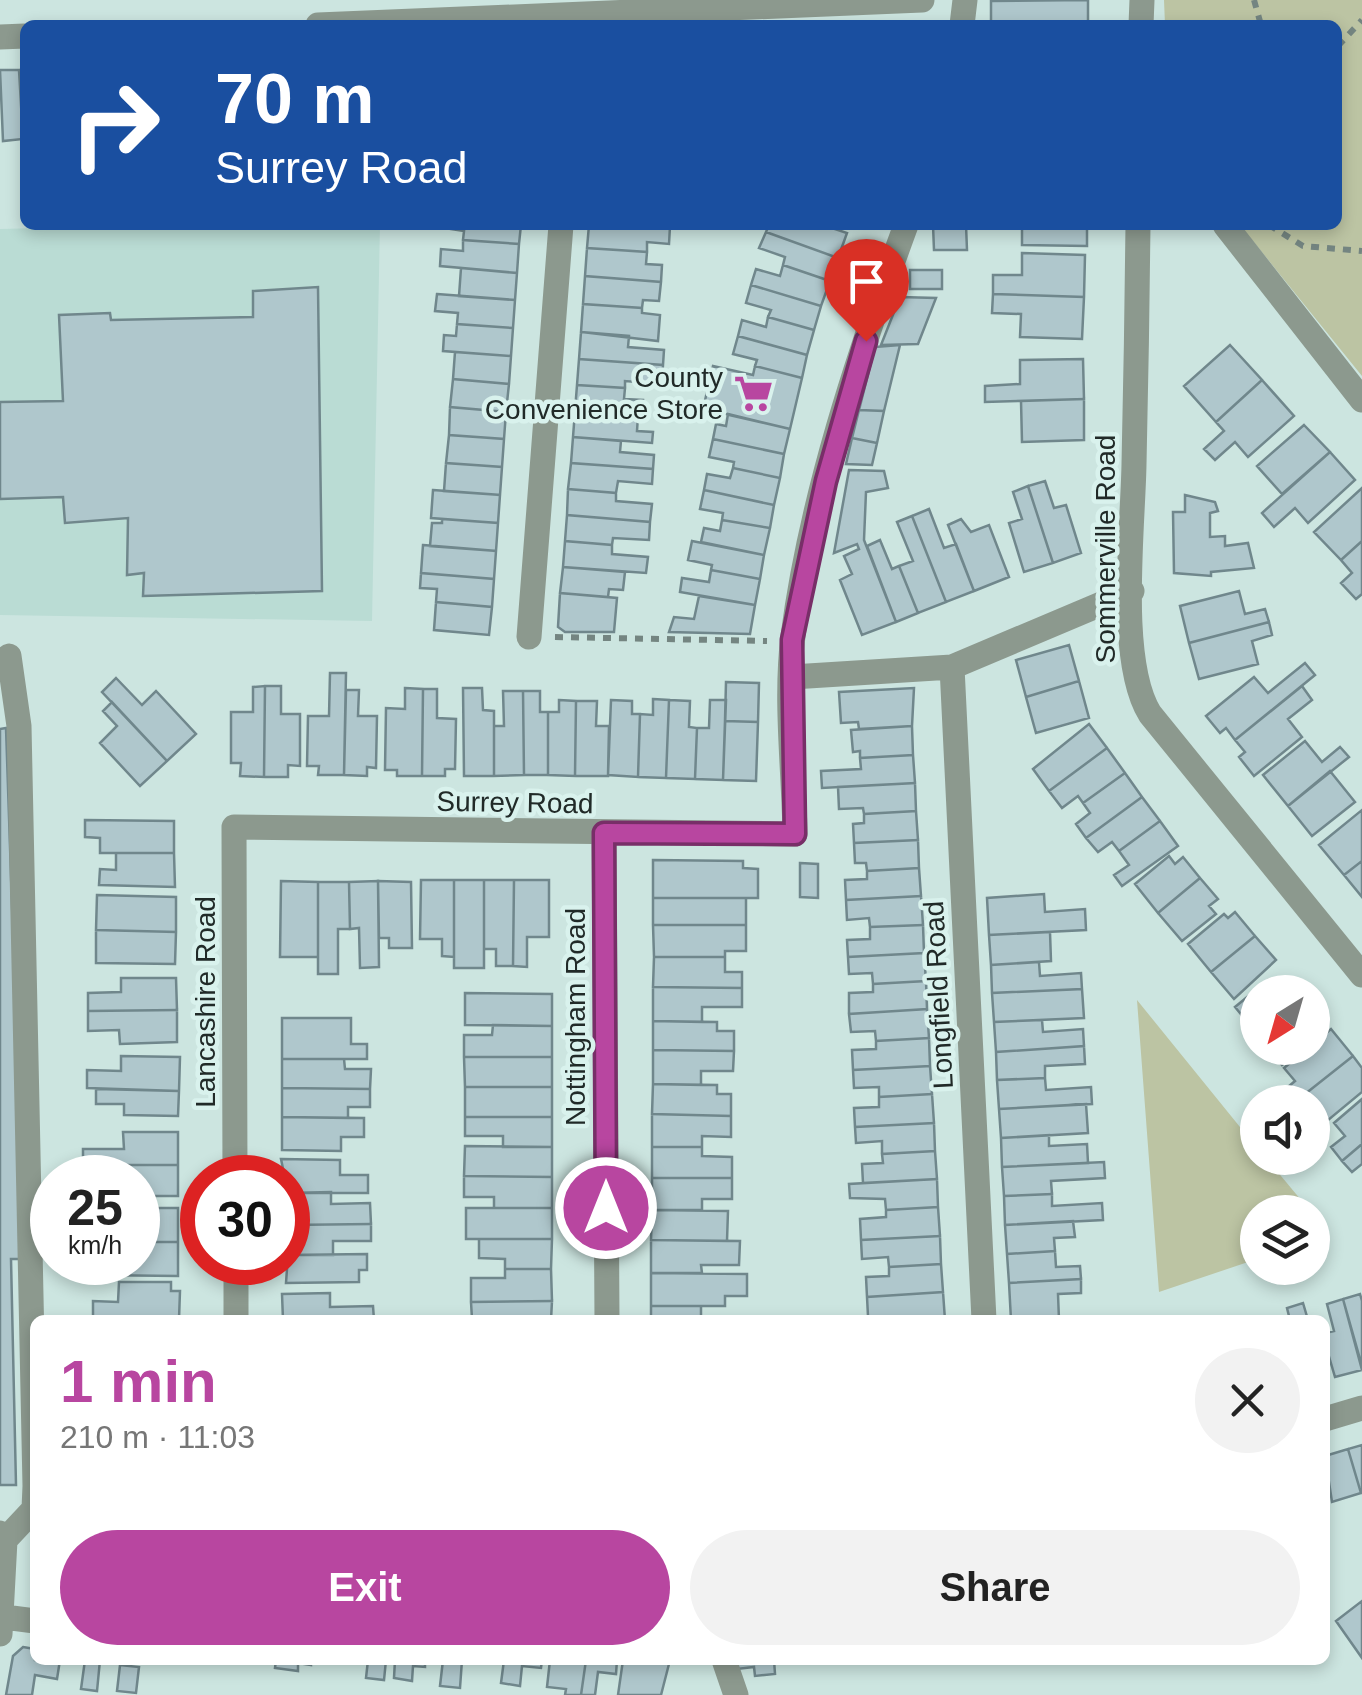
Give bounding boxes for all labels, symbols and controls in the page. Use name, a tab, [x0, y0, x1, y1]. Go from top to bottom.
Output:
icon: right	[50, 60, 180, 190]
text: 70 m	[215, 60, 375, 138]
text: Surrey Road	[215, 142, 468, 193]
pin	[824, 239, 909, 342]
icon: arrive	[839, 254, 894, 309]
place label: County Convenience Store	[485, 362, 723, 425]
supermarket icon: County Convenience Store	[732, 372, 774, 414]
street label: Sommerville Road	[1090, 435, 1121, 663]
street label: Surrey Road	[436, 786, 594, 819]
street label: Lancashire Road	[190, 896, 221, 1108]
street label: Longfield Road	[918, 900, 959, 1090]
street label: Nottingham Road	[560, 908, 591, 1126]
north arrow	[1240, 975, 1330, 1065]
map controls	[1240, 975, 1330, 1285]
button: sound	[1240, 1085, 1330, 1175]
speed limit sign: 30	[180, 1155, 310, 1285]
position arrow	[554, 1156, 658, 1260]
text: 25	[67, 1180, 123, 1236]
button: layers	[1240, 1195, 1330, 1285]
text: km/h	[68, 1231, 122, 1259]
text: 1 min	[60, 1348, 217, 1415]
button: close	[1195, 1348, 1300, 1453]
text: 210 m · 11:03	[60, 1419, 255, 1455]
button: Exit	[60, 1530, 670, 1645]
button: Share	[690, 1530, 1300, 1645]

